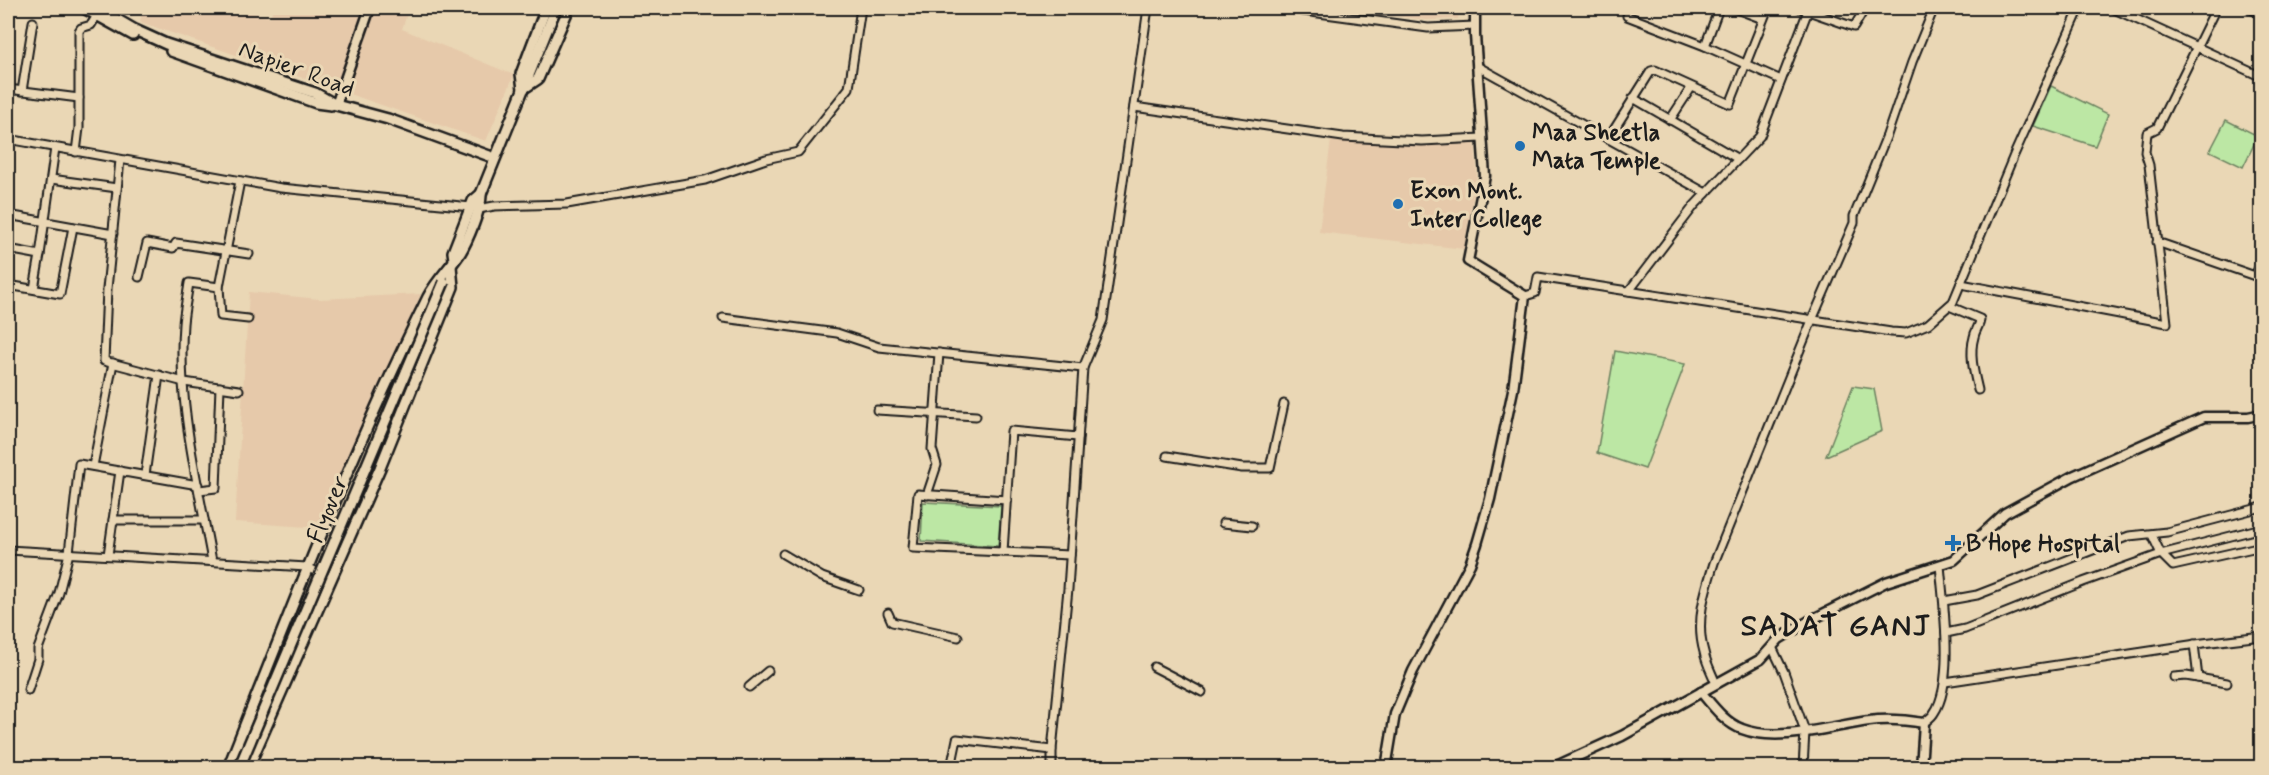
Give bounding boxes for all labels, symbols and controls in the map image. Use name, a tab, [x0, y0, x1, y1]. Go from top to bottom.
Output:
street label: Napier Road	[234, 34, 359, 105]
place label: Maa Sheetla Mata Temple	[1532, 118, 1661, 177]
marker: Maa Sheetla Mata Temple	[1513, 139, 1527, 153]
place label: Exon Mont. Inter College	[1410, 176, 1542, 236]
marker: Exon Mont. Inter College	[1391, 197, 1405, 211]
street label: Flyover	[300, 471, 356, 548]
place label: B Hope Hospital	[1966, 529, 2120, 560]
marker: B Hope Hospital	[1944, 534, 1962, 552]
district label: SADAT GANJ	[1740, 607, 1932, 646]

